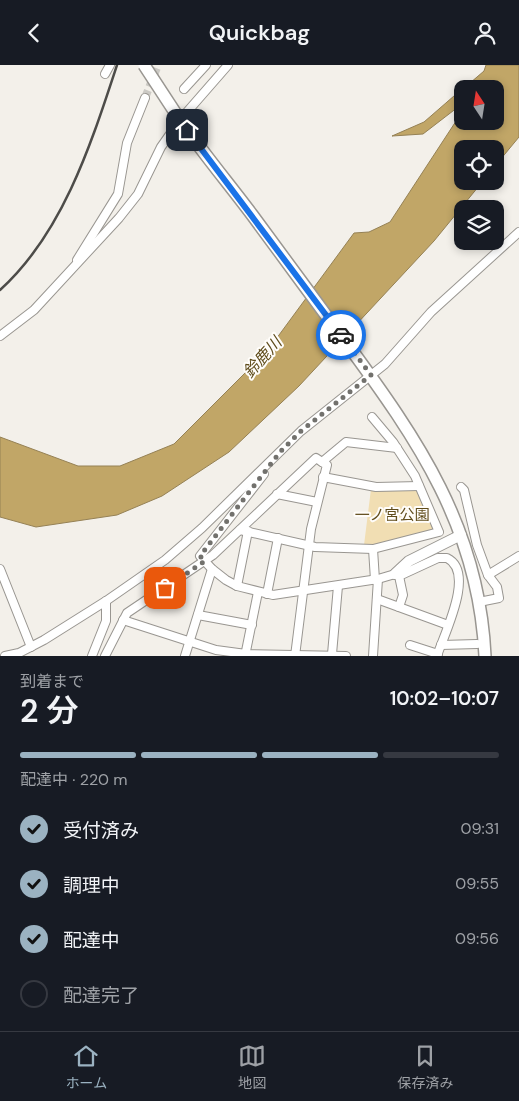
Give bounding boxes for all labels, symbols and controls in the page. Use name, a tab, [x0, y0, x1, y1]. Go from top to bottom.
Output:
text: Quickbag	[209, 18, 310, 47]
icon: back	[20, 19, 48, 47]
icon: person	[471, 19, 499, 47]
north arrow	[454, 80, 504, 130]
map controls	[454, 80, 504, 250]
pin	[166, 109, 208, 151]
icon: home	[173, 116, 201, 144]
button: locate	[454, 140, 504, 190]
button: layers	[454, 200, 504, 250]
courier	[316, 310, 366, 360]
icon: car	[327, 321, 355, 349]
water label: 鈴鹿川	[239, 331, 288, 382]
park label: 一ノ宮公園	[354, 505, 430, 525]
pin	[144, 567, 186, 609]
icon: bag	[151, 574, 179, 602]
text: 到着まで	[20, 671, 84, 692]
text: 10:02–10:07	[390, 686, 499, 711]
text: 2 分	[20, 690, 78, 732]
text: 配達中 · 220 m	[20, 769, 127, 790]
icon: check	[20, 815, 48, 843]
text: 受付済み	[63, 818, 139, 843]
text: 09:31	[461, 818, 499, 839]
icon: check	[20, 870, 48, 898]
text: 調理中	[63, 873, 120, 898]
text: 09:55	[455, 873, 499, 894]
icon: check	[20, 925, 48, 953]
text: 配達中	[63, 928, 120, 953]
text: 09:56	[455, 928, 499, 949]
text: 配達完了	[63, 983, 139, 1008]
tab: ホーム	[66, 1042, 107, 1092]
tab: 地図	[238, 1042, 266, 1092]
tab: 保存済み	[397, 1042, 453, 1092]

